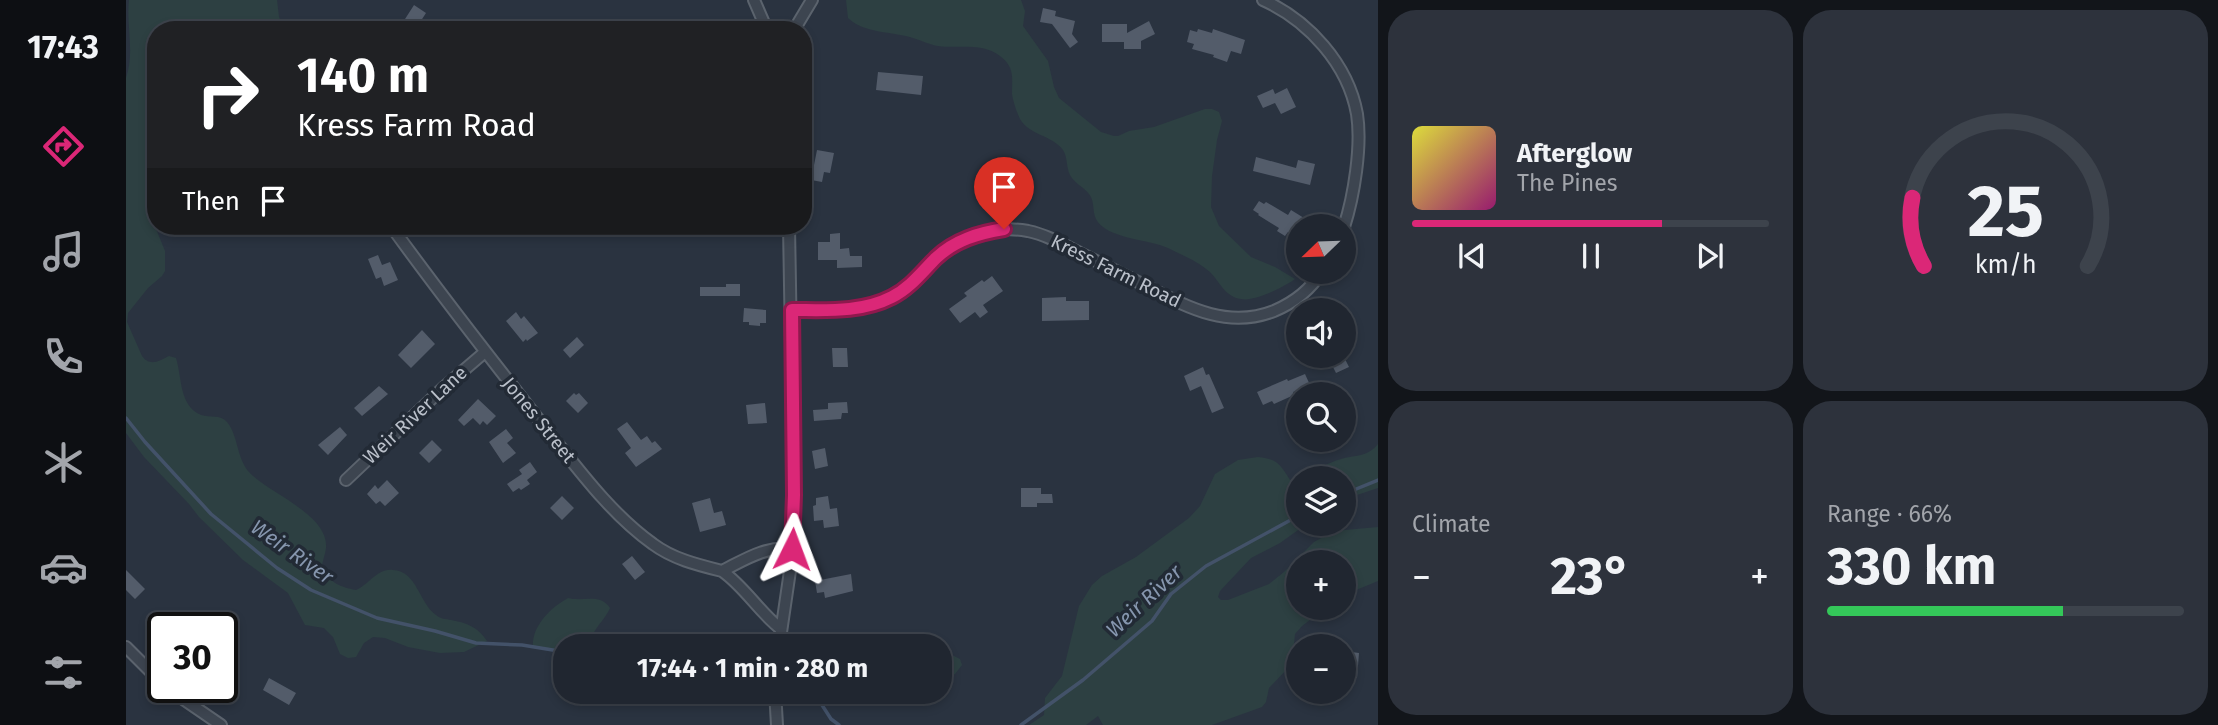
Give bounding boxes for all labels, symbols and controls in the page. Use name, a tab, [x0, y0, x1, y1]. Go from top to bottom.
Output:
text: 17:43	[27, 28, 99, 66]
text: 140 m	[297, 46, 429, 105]
icon: right	[182, 49, 273, 140]
text: Kress Farm Road	[297, 106, 536, 144]
icon: directions	[39, 122, 88, 171]
text: Afterglow	[1517, 138, 1632, 169]
pin	[974, 157, 1034, 229]
icon: arrive	[985, 168, 1023, 206]
text: The Pines	[1517, 169, 1618, 197]
text: 25	[1967, 169, 2044, 256]
icon: arrive	[254, 182, 292, 220]
text: Then	[182, 186, 240, 217]
north arrow	[1286, 214, 1356, 284]
map controls	[1286, 214, 1356, 704]
icon: music	[39, 227, 88, 276]
street label: Kress Farm Road	[1047, 230, 1185, 312]
icon: previous	[1453, 237, 1491, 275]
icon: pause	[1572, 237, 1610, 275]
icon: next	[1691, 237, 1729, 275]
text: km/h	[1975, 250, 2036, 280]
button: sound	[1286, 298, 1356, 368]
icon: phone	[39, 332, 88, 381]
street label: Weir River Lane	[358, 361, 472, 469]
street label: Jones Street	[497, 372, 581, 468]
button: search	[1286, 382, 1356, 452]
icon: climate	[39, 438, 88, 487]
button: layers	[1286, 466, 1356, 536]
text: Range · 66%	[1827, 500, 1952, 528]
text: Climate	[1412, 510, 1491, 538]
position arrow	[755, 512, 829, 586]
water label: Weir River	[246, 514, 339, 590]
text: 330 km	[1827, 535, 1996, 598]
icon: car	[39, 543, 88, 592]
text: 23°	[1550, 545, 1631, 608]
button: +	[1286, 550, 1356, 620]
text: −	[1412, 554, 1431, 600]
text: +	[1750, 554, 1769, 600]
water label: Weir River	[1101, 559, 1188, 643]
speed limit sign: 30	[147, 612, 238, 703]
button: −	[1286, 634, 1356, 704]
icon: filters	[39, 648, 88, 697]
text: 17:44 · 1 min · 280 m	[637, 653, 868, 684]

